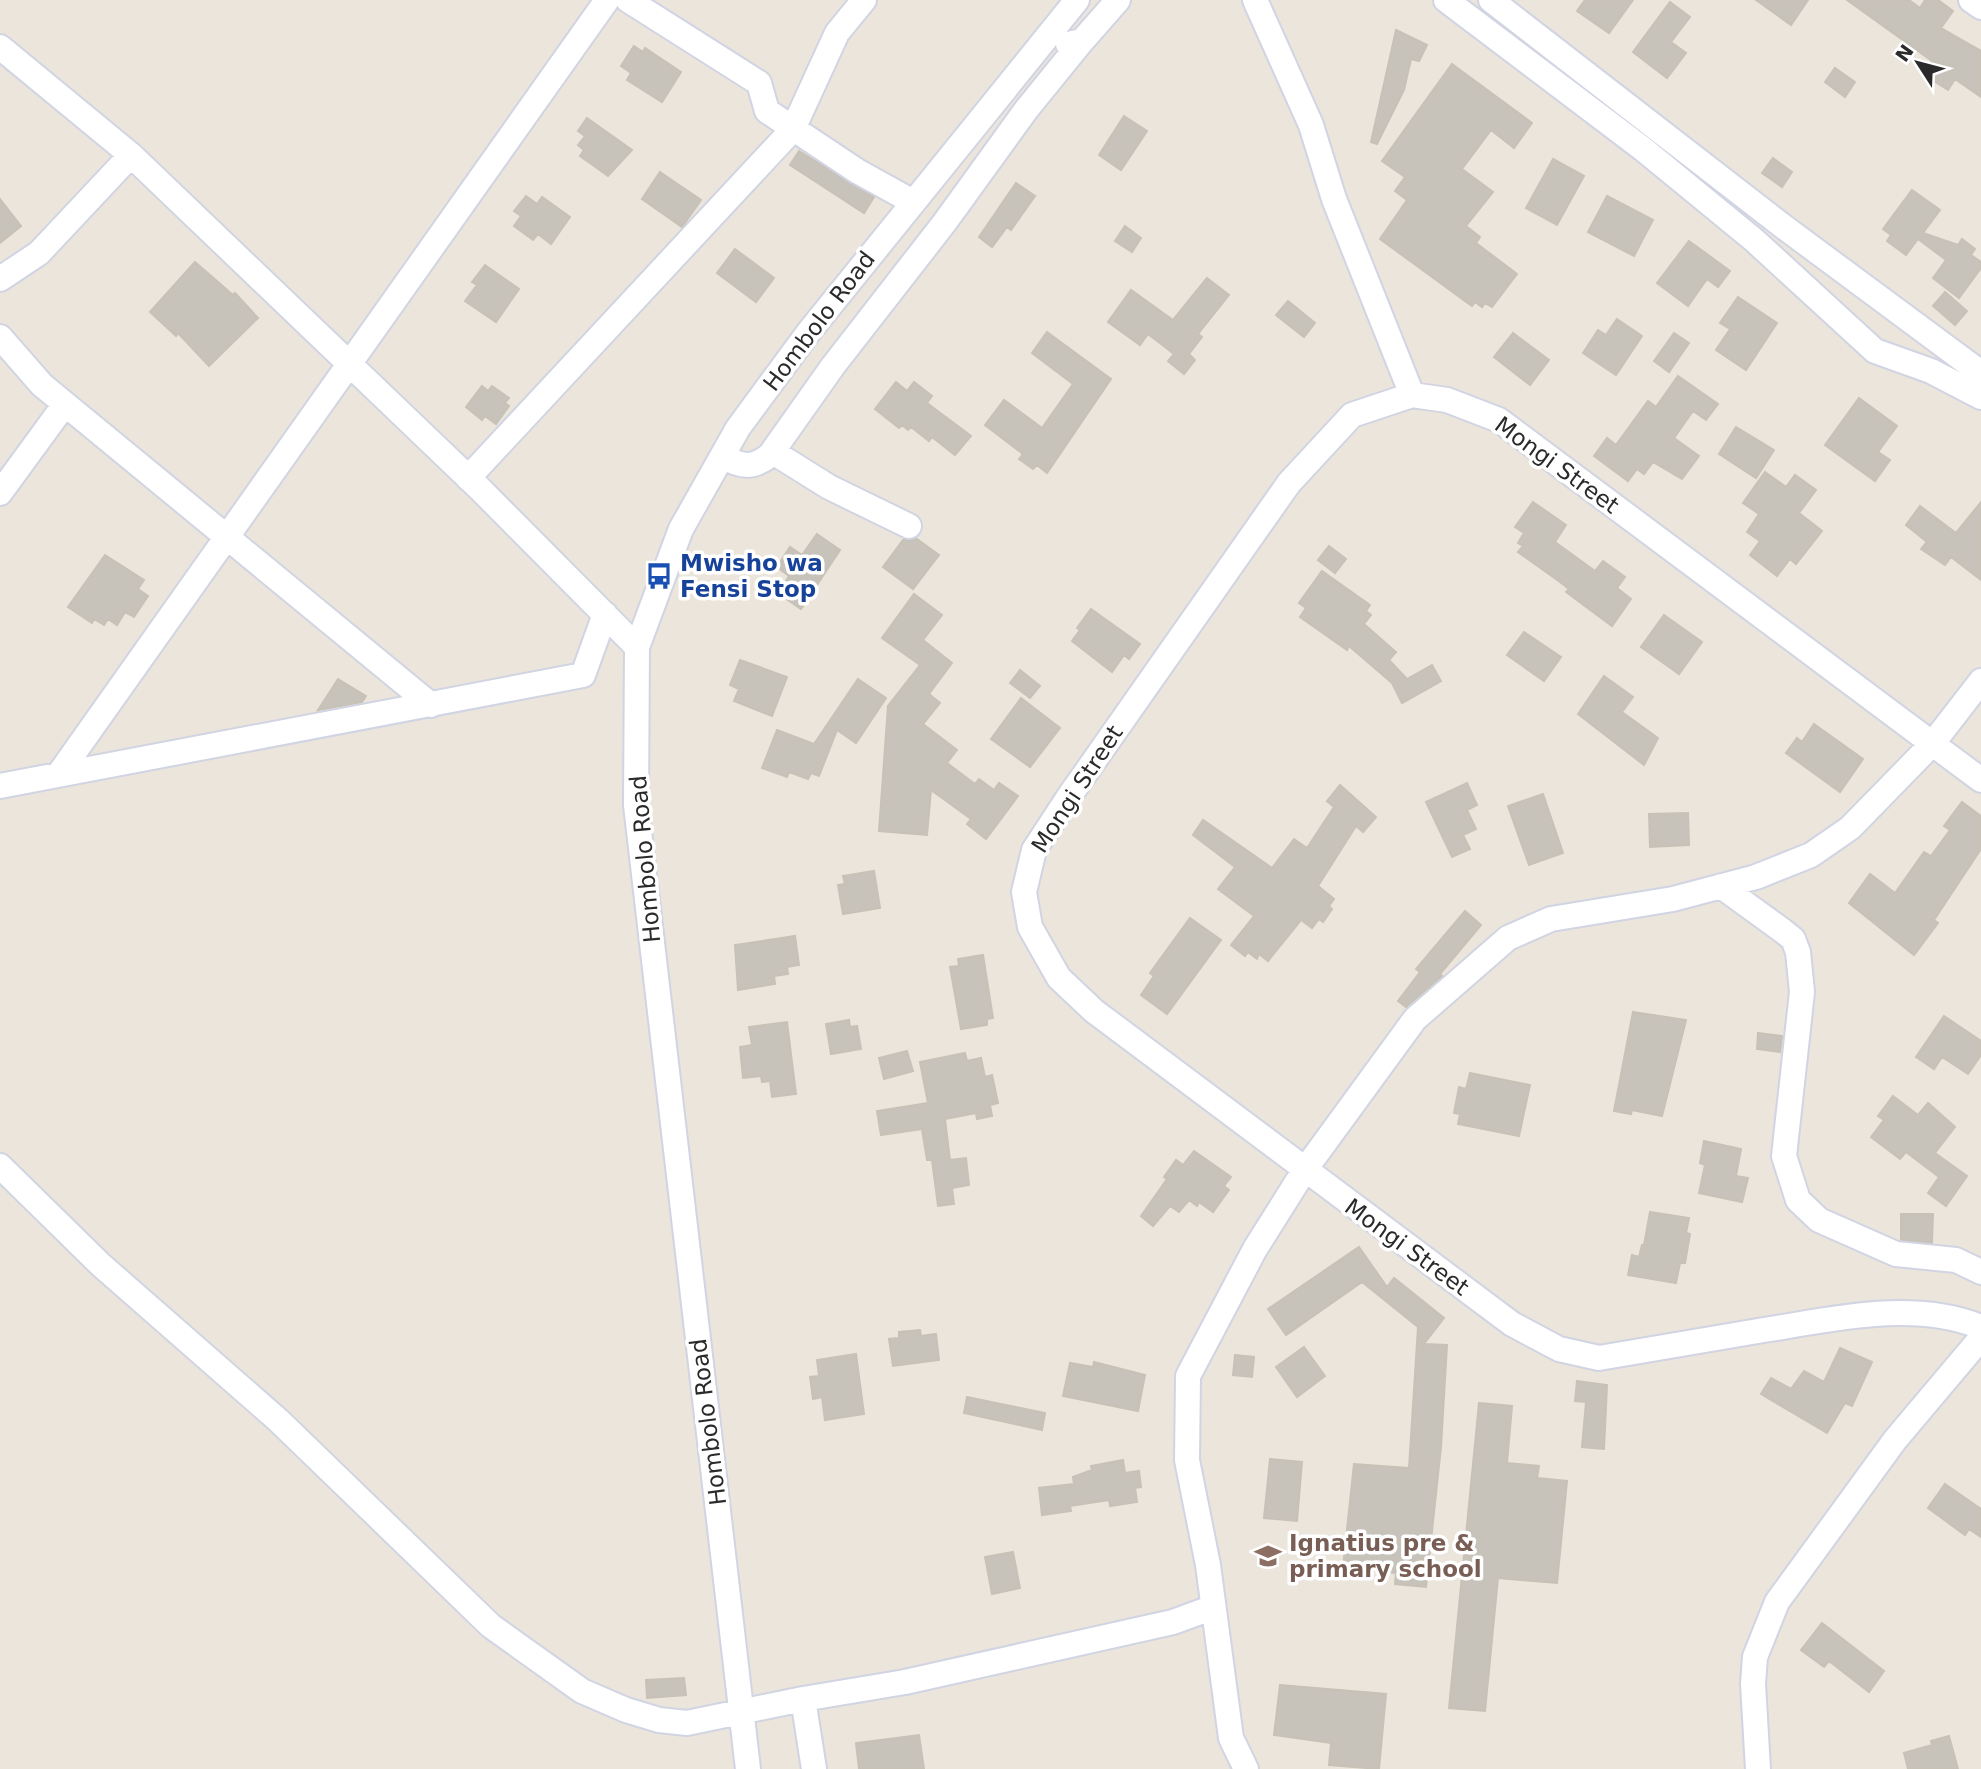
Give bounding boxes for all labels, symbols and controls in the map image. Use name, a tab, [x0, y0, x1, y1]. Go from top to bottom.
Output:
north arrow	[1883, 28, 1953, 98]
text: N	[1891, 40, 1918, 66]
street label: Hombolo Road	[758, 246, 880, 396]
street label: Mongi Street	[1490, 411, 1624, 519]
place label: Mwisho wa Fensi Stop	[680, 550, 823, 602]
bus stop icon: Mwisho wa Fensi Stop	[644, 561, 674, 591]
street label: Mongi Street	[1026, 720, 1128, 858]
street label: Hombolo Road	[625, 774, 665, 944]
street label: Mongi Street	[1340, 1193, 1474, 1301]
street label: Hombolo Road	[685, 1337, 731, 1507]
place label: Ignatius pre & primary school	[1289, 1530, 1482, 1582]
school or university icon: Ignatius pre & primary school	[1253, 1541, 1283, 1571]

